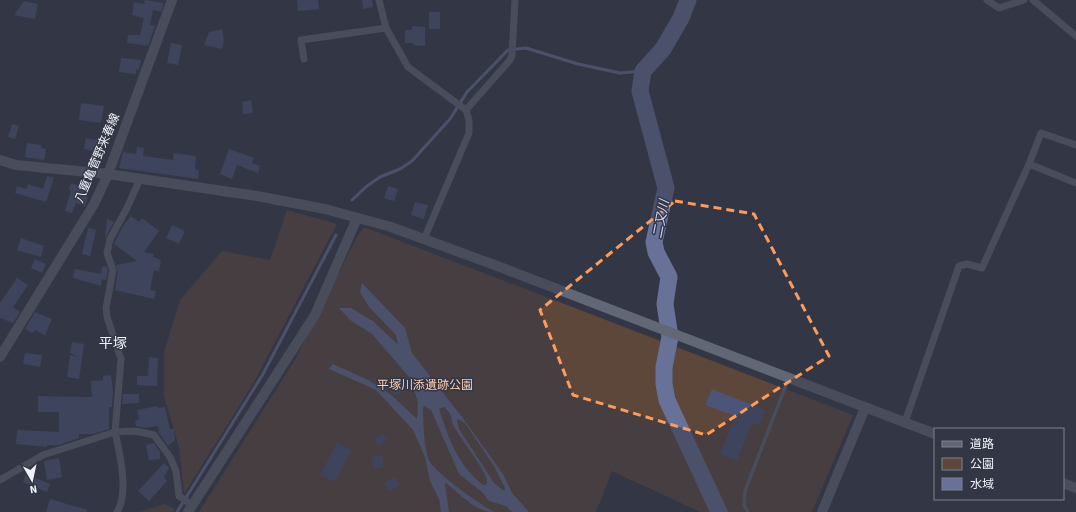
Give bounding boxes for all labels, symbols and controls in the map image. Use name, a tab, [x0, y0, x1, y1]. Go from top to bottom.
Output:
street label: 八重亀菅野来春線	[71, 111, 124, 206]
water label: 二又川	[648, 196, 674, 240]
district label: 平塚	[99, 334, 127, 354]
park label: 平塚川添遺跡公園	[377, 377, 473, 394]
legend	[934, 428, 1064, 500]
text: 道路	[970, 436, 994, 453]
text: 公園	[970, 456, 994, 473]
north arrow	[12, 460, 52, 500]
text: 水域	[970, 476, 994, 493]
text: N	[29, 481, 38, 497]

